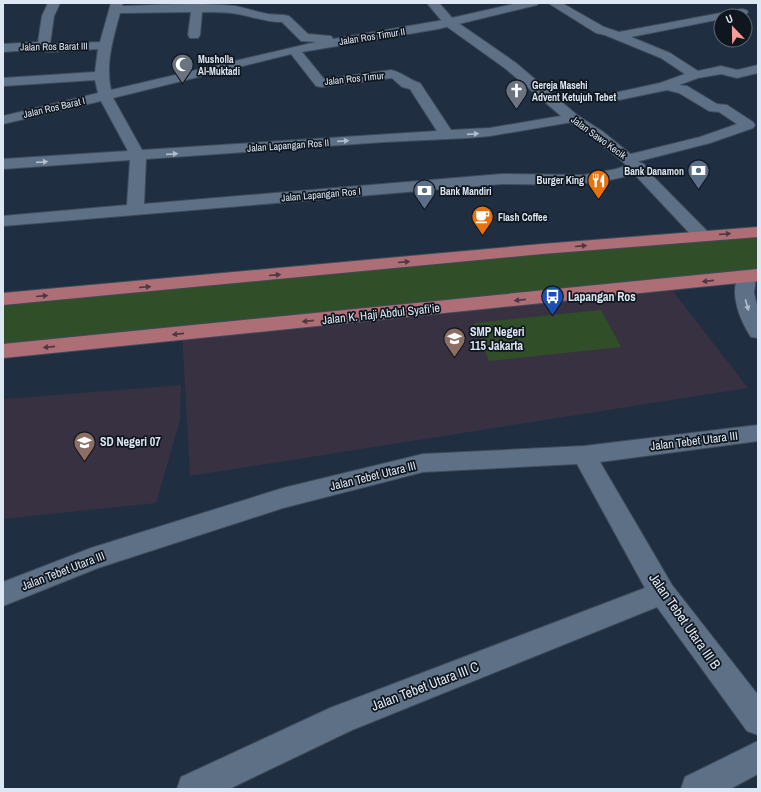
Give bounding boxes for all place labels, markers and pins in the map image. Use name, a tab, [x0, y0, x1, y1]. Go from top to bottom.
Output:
mosque icon: Musholla Al-Muktadi	[170, 52, 196, 85]
place label: Musholla Al-Muktadi	[198, 53, 240, 78]
church icon: Gereja Masehi Advent Ketujuh Tebet	[504, 78, 530, 111]
place label: Gereja Masehi Advent Ketujuh Tebet	[532, 79, 616, 104]
bank icon: Bank Danamon	[686, 158, 712, 191]
place label: Bank Danamon	[624, 165, 684, 178]
restaurant icon: Burger King	[586, 167, 612, 200]
place label: Burger King	[537, 174, 584, 187]
bank icon: Bank Mandiri	[412, 178, 438, 211]
place label: Bank Mandiri	[440, 185, 492, 198]
cafe icon: Flash Coffee	[470, 204, 496, 237]
place label: Flash Coffee	[498, 211, 548, 224]
bus stop icon: Lapangan Ros	[540, 284, 566, 317]
place label: Lapangan Ros	[568, 289, 636, 305]
place label: SMP Negeri 115 Jakarta	[470, 324, 525, 354]
school or university icon: SMP Negeri 115 Jakarta	[441, 326, 467, 359]
school or university icon: SD Negeri 07	[72, 429, 98, 462]
place label: SD Negeri 07	[100, 434, 161, 450]

